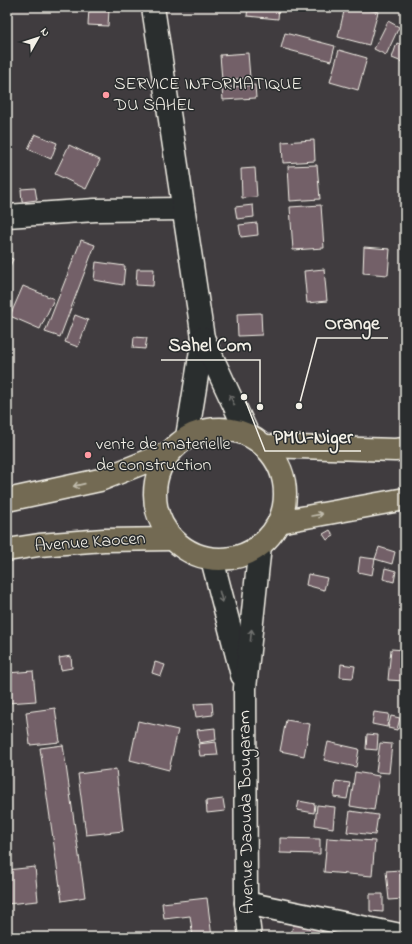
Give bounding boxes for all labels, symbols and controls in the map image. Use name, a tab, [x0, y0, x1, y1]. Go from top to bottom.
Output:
north arrow	[18, 18, 58, 58]
text: N	[36, 24, 54, 40]
place label: SERVICE INFORMATIQUE DU SAHEL	[113, 72, 302, 119]
marker: SERVICE INFORMATIQUE DU SAHEL	[101, 90, 111, 100]
callout: Orange	[317, 307, 388, 338]
text: Orange	[324, 311, 380, 340]
callout: Sahel Com	[161, 329, 260, 360]
text: Sahel Com	[169, 333, 252, 360]
one-way arrow	[228, 394, 235, 406]
callout: PMU-Niger	[265, 420, 361, 451]
text: PMU-Niger	[273, 425, 354, 454]
place label: vente de materielle de construction	[96, 432, 231, 479]
marker: vente de materielle de construction	[83, 450, 93, 460]
one-way arrow	[72, 481, 85, 489]
one-way arrow	[310, 511, 323, 519]
street label: Avenue Kaocen	[34, 526, 146, 560]
one-way arrow	[218, 590, 226, 603]
one-way arrow	[247, 629, 254, 642]
street label: Avenue Daouda Bougaram	[232, 710, 263, 914]

